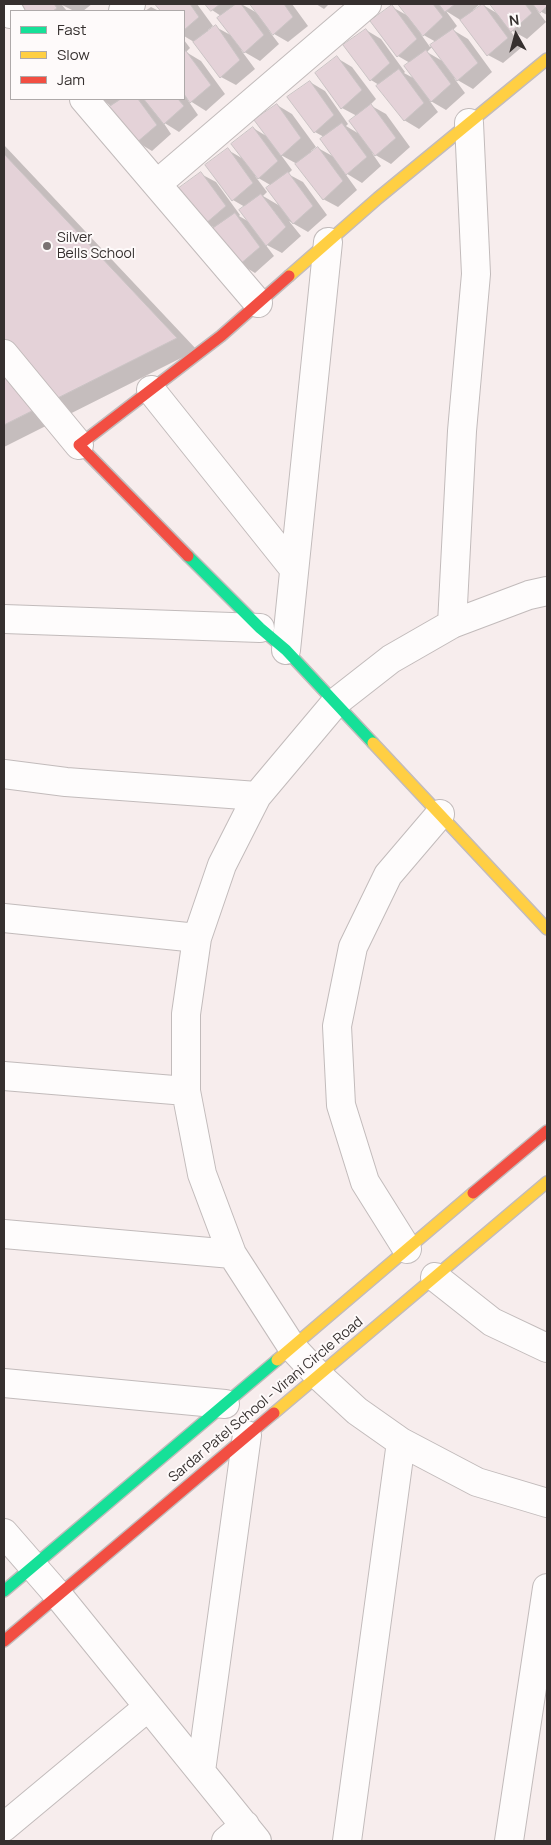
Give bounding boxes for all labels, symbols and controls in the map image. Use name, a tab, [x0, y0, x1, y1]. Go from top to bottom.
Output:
legend	[10, 10, 185, 100]
north arrow	[491, 10, 541, 60]
text: N	[508, 10, 520, 30]
text: Fast	[57, 19, 86, 40]
text: Slow	[57, 44, 90, 65]
text: Jam	[57, 69, 85, 90]
place label: Silver Bells School	[57, 230, 135, 262]
marker: Silver Bells School	[41, 240, 53, 252]
street label: Sardar Patel School - Virani Circle Road	[166, 1314, 366, 1486]

